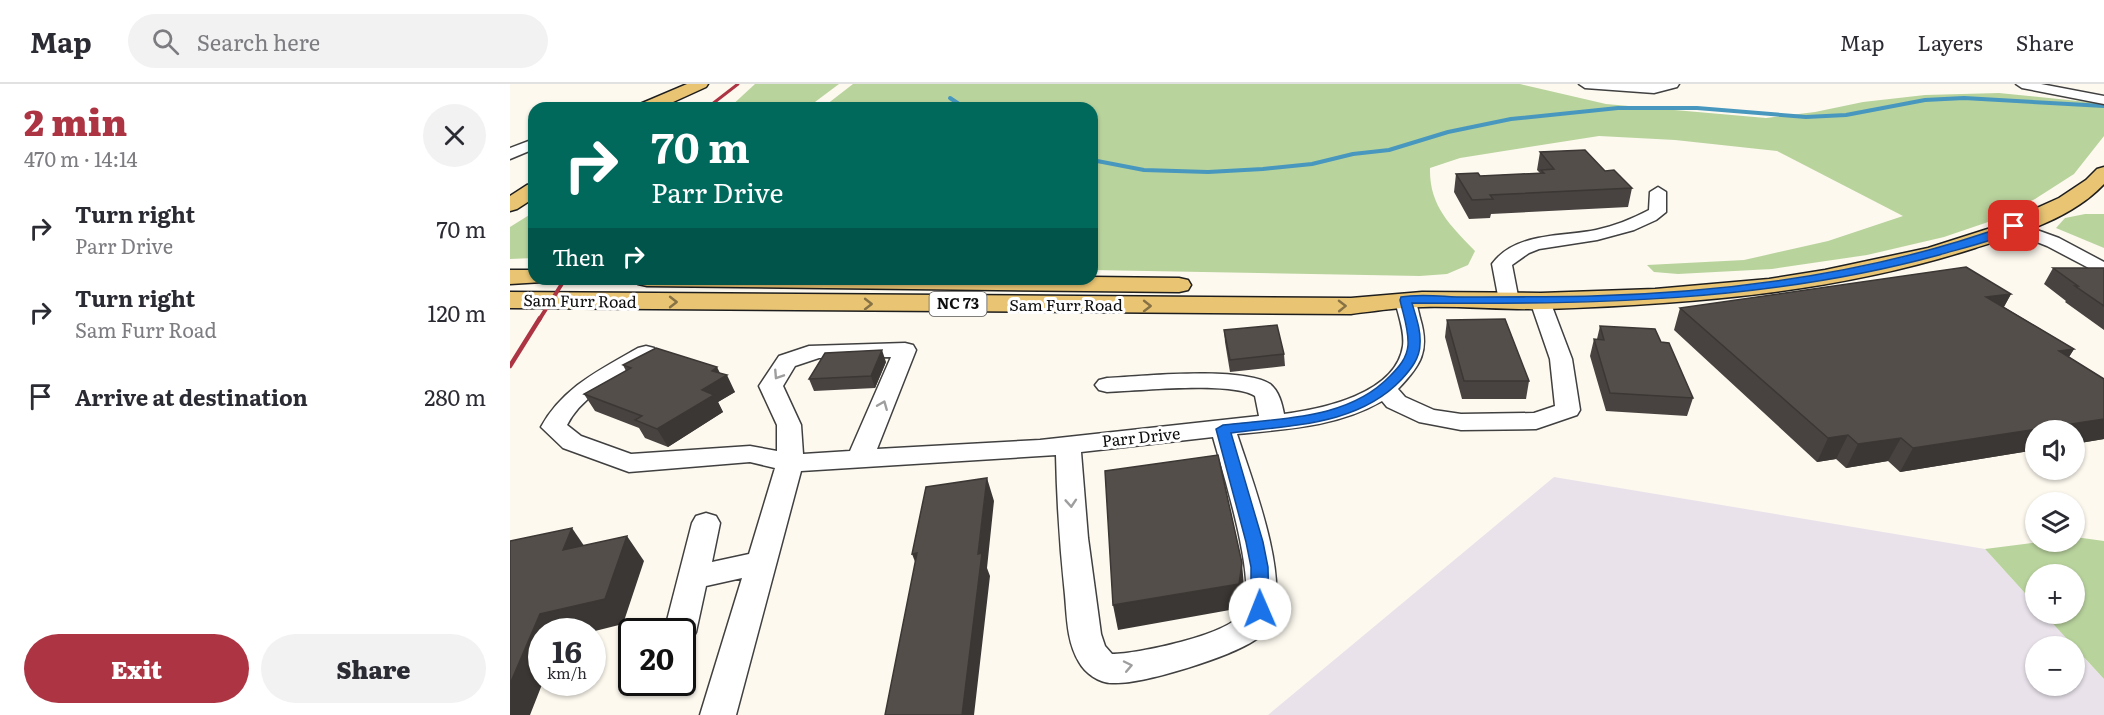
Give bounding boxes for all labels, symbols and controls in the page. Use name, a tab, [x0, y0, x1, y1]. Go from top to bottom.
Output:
search box	[128, 14, 548, 68]
text: Map	[30, 20, 92, 62]
icon: search	[149, 25, 182, 58]
text: Search here	[197, 25, 320, 58]
text: Map	[1840, 26, 1885, 57]
text: Layers	[1918, 26, 1983, 57]
text: Share	[2016, 26, 2074, 57]
text: 2 min	[24, 94, 127, 147]
button: close	[423, 104, 486, 167]
text: 70 m	[651, 114, 750, 176]
icon: right	[552, 126, 630, 204]
text: 470 m · 14:14	[24, 143, 137, 173]
text: Parr Drive	[651, 171, 783, 211]
text: Turn right	[75, 197, 195, 230]
pin	[1988, 200, 2039, 251]
icon: arrive	[1997, 209, 2030, 242]
icon: right	[24, 212, 57, 245]
text: 70 m	[436, 212, 486, 245]
text: Parr Drive	[75, 230, 173, 260]
text: Then	[552, 240, 605, 273]
icon: right	[617, 240, 650, 273]
text: Turn right	[75, 281, 195, 314]
street label: Sam Furr Road	[523, 287, 637, 313]
road number: NC 73	[930, 292, 986, 316]
street label: Sam Furr Road	[1009, 292, 1123, 316]
icon: right	[24, 296, 57, 329]
text: 120 m	[427, 296, 486, 329]
one-way arrow	[669, 296, 678, 308]
one-way arrow	[864, 298, 873, 310]
one-way arrow	[1143, 300, 1152, 312]
one-way arrow	[1338, 300, 1347, 312]
text: Sam Furr Road	[75, 314, 217, 344]
one-way arrow	[774, 368, 785, 379]
icon: arrive	[24, 380, 57, 413]
text: Arrive at destination	[75, 380, 308, 413]
text: 280 m	[424, 380, 486, 413]
one-way arrow	[876, 400, 888, 411]
street label: Parr Drive	[1101, 420, 1181, 452]
map controls	[2025, 420, 2085, 696]
button: sound	[2025, 420, 2085, 480]
button: layers	[2025, 492, 2085, 552]
one-way arrow	[1065, 499, 1078, 508]
button: +	[2025, 564, 2085, 624]
position arrow	[1228, 577, 1292, 641]
speed limit sign: 20	[618, 618, 696, 696]
text: 16	[552, 628, 582, 672]
button: Exit	[24, 634, 249, 703]
button: Share	[261, 634, 486, 703]
button: −	[2025, 636, 2085, 696]
one-way arrow	[1123, 660, 1133, 673]
text: km/h	[547, 661, 587, 684]

